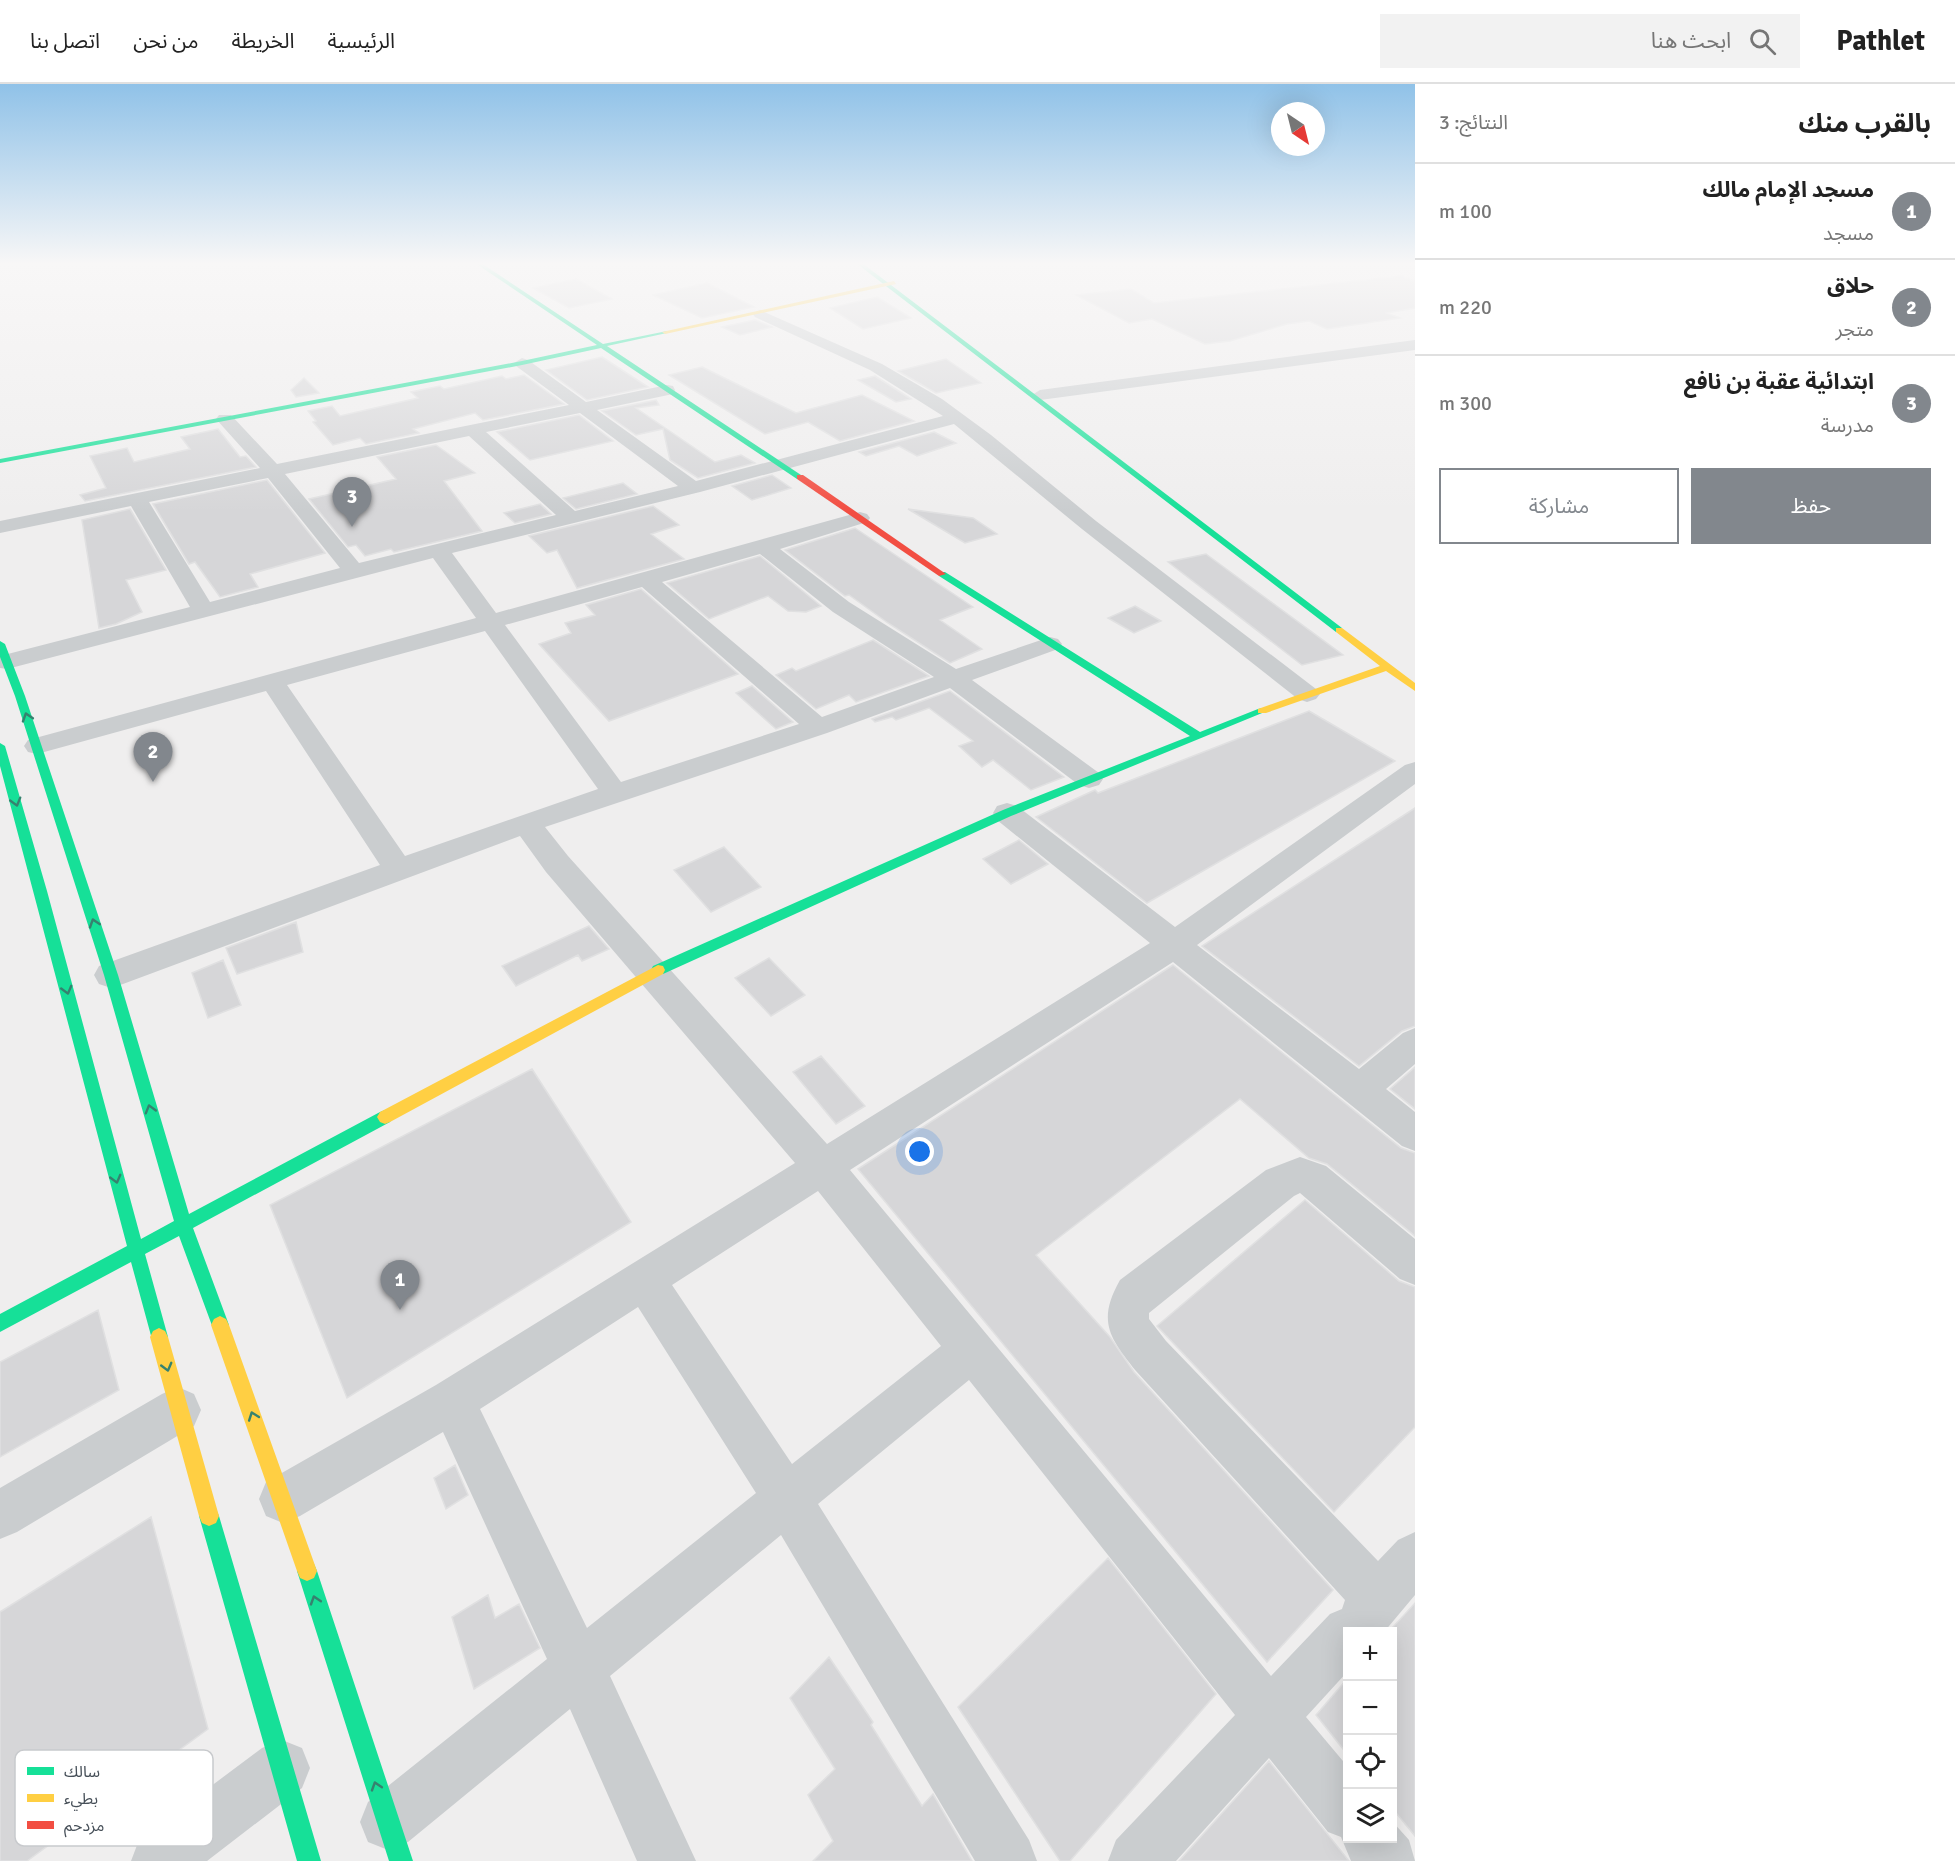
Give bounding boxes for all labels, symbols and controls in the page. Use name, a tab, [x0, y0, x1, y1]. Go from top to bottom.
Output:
search box	[1380, 14, 1800, 68]
text: Pathlet	[1836, 24, 1925, 58]
icon: search	[1746, 25, 1779, 58]
text: ابحث هنا	[1651, 27, 1731, 54]
text: اتصل بنا	[30, 28, 100, 54]
text: من نحن	[133, 28, 198, 54]
text: الخريطة	[231, 28, 294, 54]
text: الرئيسية	[327, 28, 395, 54]
north arrow	[1271, 102, 1325, 156]
text: بالقرب منك	[1799, 108, 1931, 140]
text: النتائج: 3	[1439, 110, 1508, 135]
text: مسجد الإمام مالك	[1703, 176, 1874, 203]
text: 100 m	[1439, 199, 1492, 224]
text: 1	[1906, 199, 1917, 224]
text: مسجد	[1823, 221, 1874, 246]
text: حلاق	[1827, 272, 1874, 299]
text: 220 m	[1439, 295, 1492, 320]
text: 2	[1906, 295, 1917, 320]
text: متجر	[1835, 317, 1874, 342]
text: ابتدائية عقبة بن نافع	[1684, 368, 1874, 395]
text: 300 m	[1439, 391, 1492, 416]
text: 3	[1906, 391, 1917, 416]
text: مدرسة	[1821, 413, 1874, 438]
button: مشاركة	[1439, 468, 1679, 544]
button: حفظ	[1691, 468, 1931, 544]
pin: 3	[332, 478, 372, 527]
one-way arrow	[22, 712, 35, 723]
pin: 2	[134, 732, 172, 782]
one-way arrow	[9, 796, 21, 807]
one-way arrow	[89, 918, 101, 929]
one-way arrow	[60, 984, 72, 995]
one-way arrow	[145, 1104, 157, 1115]
your location	[905, 1137, 934, 1166]
one-way arrow	[109, 1174, 122, 1184]
pin: 1	[380, 1260, 420, 1310]
one-way arrow	[159, 1362, 172, 1372]
one-way arrow	[247, 1411, 260, 1421]
one-way arrow	[310, 1595, 323, 1606]
map controls	[1343, 1627, 1397, 1843]
button: +	[1343, 1627, 1397, 1681]
button: −	[1343, 1681, 1397, 1735]
button: locate	[1343, 1735, 1397, 1789]
legend	[15, 1750, 213, 1846]
text: سالك	[64, 1762, 100, 1782]
one-way arrow	[371, 1781, 384, 1792]
text: بطيء	[64, 1789, 98, 1811]
button: layers	[1343, 1789, 1397, 1843]
text: مزدحم	[64, 1816, 104, 1838]

